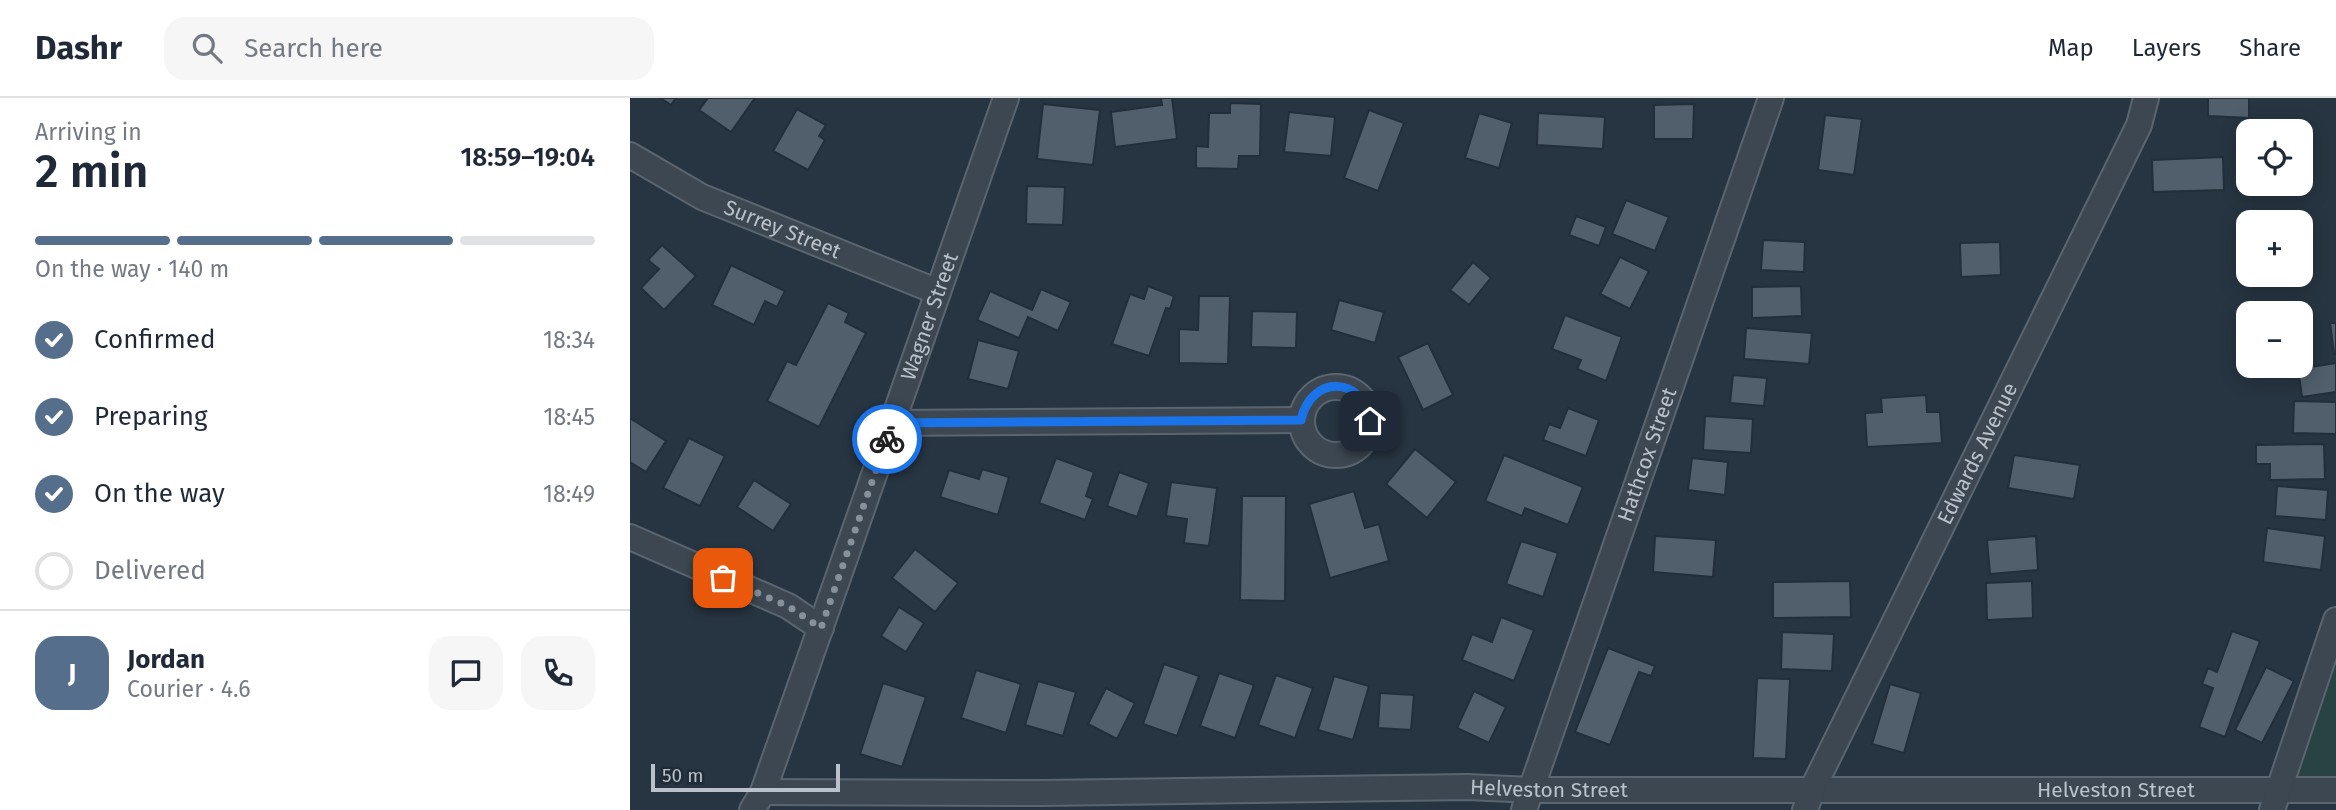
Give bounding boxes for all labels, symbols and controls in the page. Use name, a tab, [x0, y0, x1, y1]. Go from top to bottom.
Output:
search box	[164, 17, 654, 80]
text: Dashr	[35, 28, 122, 68]
icon: search	[188, 29, 226, 67]
text: Search here	[244, 33, 383, 64]
text: Map	[2048, 34, 2094, 62]
text: Layers	[2132, 34, 2201, 62]
text: Share	[2239, 34, 2301, 62]
text: Arriving in	[35, 118, 142, 146]
map controls	[2236, 119, 2313, 378]
button: locate	[2236, 119, 2313, 196]
text: 18:59–19:04	[460, 142, 595, 173]
text: 2 min	[35, 144, 148, 199]
street label: Surrey Street	[720, 194, 845, 265]
button: +	[2236, 210, 2313, 287]
street label: Wagner Street	[895, 249, 964, 384]
text: On the way · 140 m	[35, 255, 229, 283]
button: −	[2236, 301, 2313, 378]
icon: check	[35, 321, 73, 359]
text: Confirmed	[94, 324, 215, 355]
text: 18:34	[543, 326, 595, 354]
street label: Edwards Avenue	[1932, 378, 2023, 529]
street label: Hathcox Street	[1612, 384, 1683, 525]
pin	[1340, 391, 1400, 451]
icon: check	[35, 398, 73, 436]
text: Preparing	[94, 401, 207, 432]
icon: home	[1351, 402, 1389, 440]
text: 18:45	[543, 403, 595, 431]
courier	[852, 404, 922, 474]
icon: bike	[868, 420, 906, 458]
icon: check	[35, 475, 73, 513]
text: On the way	[94, 478, 225, 509]
text: 18:49	[543, 480, 595, 508]
pin	[693, 548, 753, 608]
text: Delivered	[94, 555, 206, 586]
icon: bag	[704, 559, 742, 597]
button: chat	[429, 636, 503, 710]
button: phone	[521, 636, 595, 710]
text: Jordan	[127, 644, 205, 675]
text: J	[68, 658, 76, 689]
text: Courier · 4.6	[127, 675, 251, 703]
scale bar	[651, 761, 840, 793]
text: 50 m	[662, 764, 703, 787]
street label: Helveston Street	[1469, 774, 1628, 803]
street label: Helveston Street	[2037, 777, 2195, 803]

